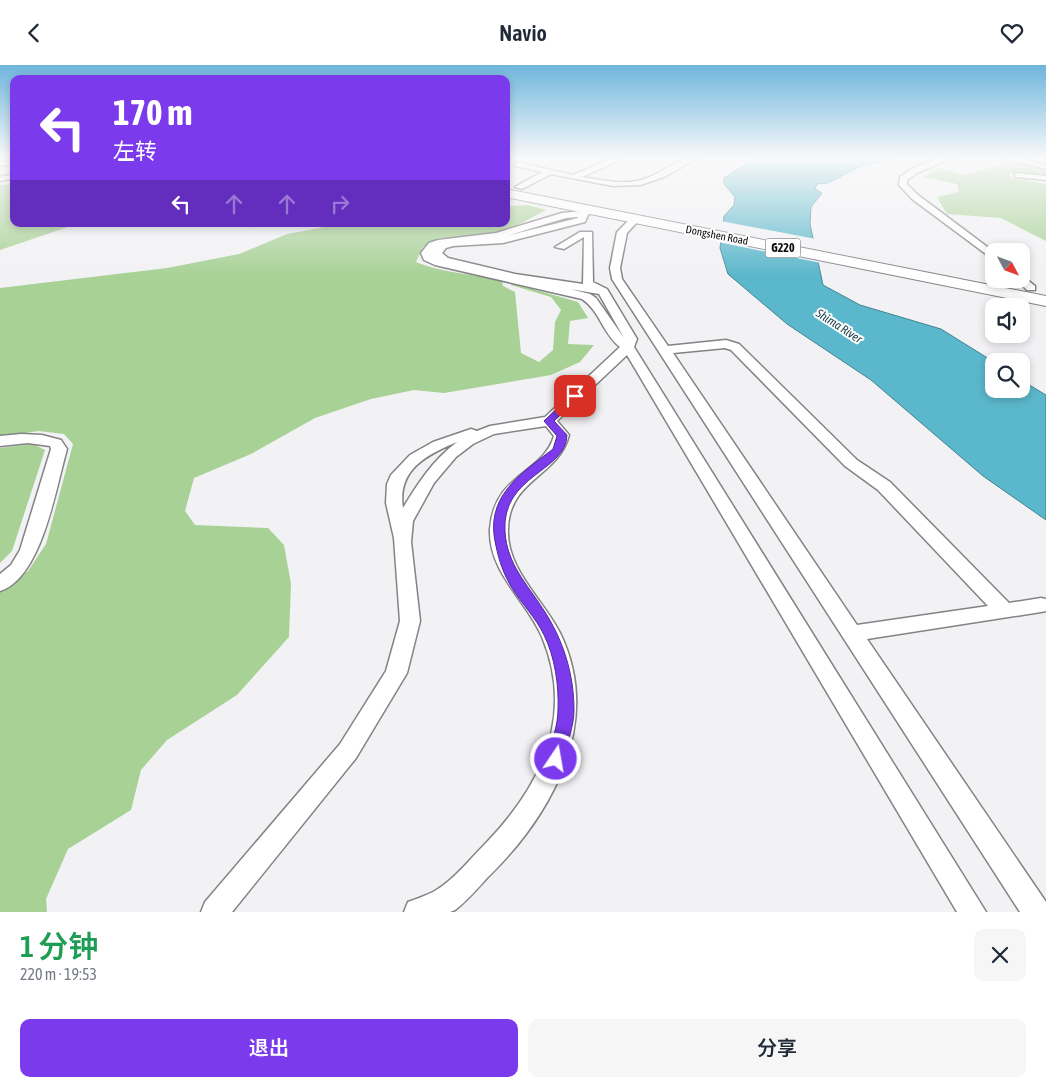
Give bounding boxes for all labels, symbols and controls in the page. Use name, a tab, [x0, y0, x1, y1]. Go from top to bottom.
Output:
icon: back	[20, 19, 48, 47]
icon: heart	[998, 19, 1026, 47]
text: Navio	[499, 20, 547, 46]
text: 170 m	[113, 92, 192, 132]
icon: left	[30, 95, 95, 160]
text: 左转	[113, 138, 157, 164]
icon: left	[167, 190, 195, 218]
icon: ahead	[220, 190, 248, 218]
icon: ahead	[273, 190, 301, 218]
icon: right	[326, 190, 354, 218]
street label: Dongshen Road	[685, 223, 749, 247]
road number: G220	[766, 239, 800, 257]
north arrow	[985, 243, 1030, 287]
map controls	[985, 243, 1030, 398]
button: sound	[985, 298, 1030, 343]
water label: Shima River	[813, 305, 865, 346]
button: search	[985, 353, 1030, 398]
pin	[554, 375, 596, 417]
icon: arrive	[561, 382, 589, 410]
position arrow	[529, 732, 581, 784]
text: 1 分钟	[20, 929, 98, 963]
button: close	[974, 929, 1026, 981]
text: 220 m · 19:53	[20, 965, 97, 983]
button: 退出	[20, 1019, 518, 1077]
button: 分享	[528, 1019, 1026, 1077]

